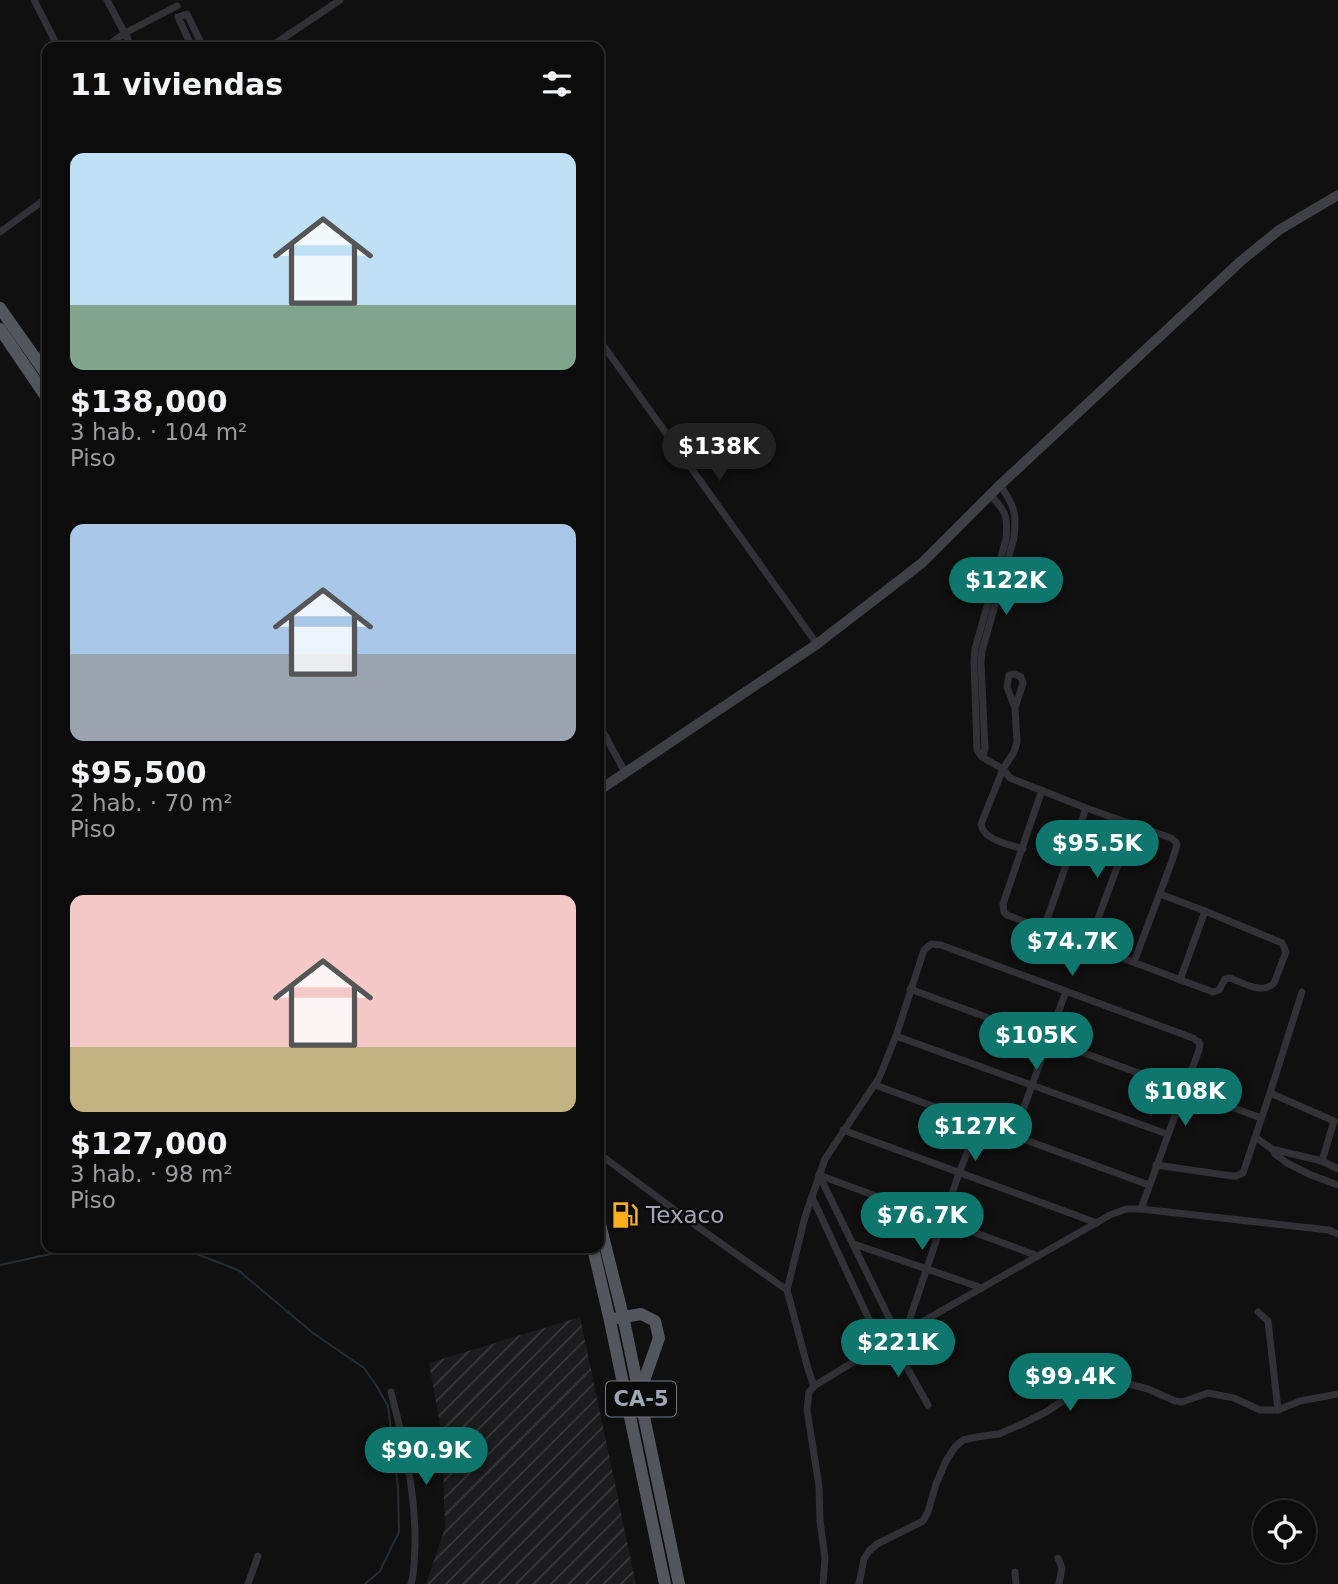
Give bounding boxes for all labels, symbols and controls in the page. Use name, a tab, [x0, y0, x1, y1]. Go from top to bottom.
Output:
icon: filters	[538, 65, 576, 103]
text: 11 viviendas	[70, 67, 283, 102]
icon: home	[260, 198, 386, 324]
text: $138,000	[70, 384, 228, 419]
text: 3 hab. · 104 m²	[70, 419, 247, 445]
pin: $138K	[670, 424, 768, 483]
text: $138K	[678, 433, 760, 459]
text: Piso	[70, 445, 116, 471]
pin: $122K	[957, 558, 1055, 617]
text: $122K	[965, 567, 1047, 593]
icon: home	[260, 569, 386, 695]
text: $95,500	[70, 755, 207, 790]
text: 2 hab. · 70 m²	[70, 790, 233, 816]
text: Piso	[70, 816, 116, 842]
pin: $95.5K	[1040, 820, 1154, 880]
text: $95.5K	[1052, 830, 1142, 856]
pin: $74.7K	[1015, 918, 1129, 978]
text: $74.7K	[1027, 928, 1117, 954]
icon: home	[260, 940, 386, 1066]
pin: $105K	[987, 1012, 1085, 1072]
text: $105K	[995, 1022, 1077, 1048]
pin: $108K	[1136, 1068, 1234, 1128]
text: $108K	[1144, 1078, 1226, 1104]
pin: $127K	[926, 1104, 1024, 1163]
text: $127K	[934, 1113, 1016, 1139]
text: $127,000	[70, 1126, 228, 1161]
text: 3 hab. · 98 m²	[70, 1161, 233, 1187]
text: Piso	[70, 1187, 116, 1213]
pin: $76.7K	[865, 1192, 979, 1252]
fuel station icon: Texaco	[610, 1200, 640, 1230]
place label: Texaco	[645, 1202, 724, 1228]
text: $76.7K	[877, 1202, 967, 1228]
pin: $221K	[849, 1320, 947, 1379]
text: $221K	[857, 1329, 939, 1355]
pin: $99.4K	[1013, 1354, 1127, 1413]
text: $99.4K	[1025, 1363, 1115, 1389]
road number: CA-5	[606, 1382, 676, 1416]
pin: $90.9K	[369, 1428, 483, 1487]
text: $90.9K	[381, 1437, 471, 1463]
map controls	[1253, 1500, 1316, 1563]
button: locate	[1253, 1500, 1316, 1563]

